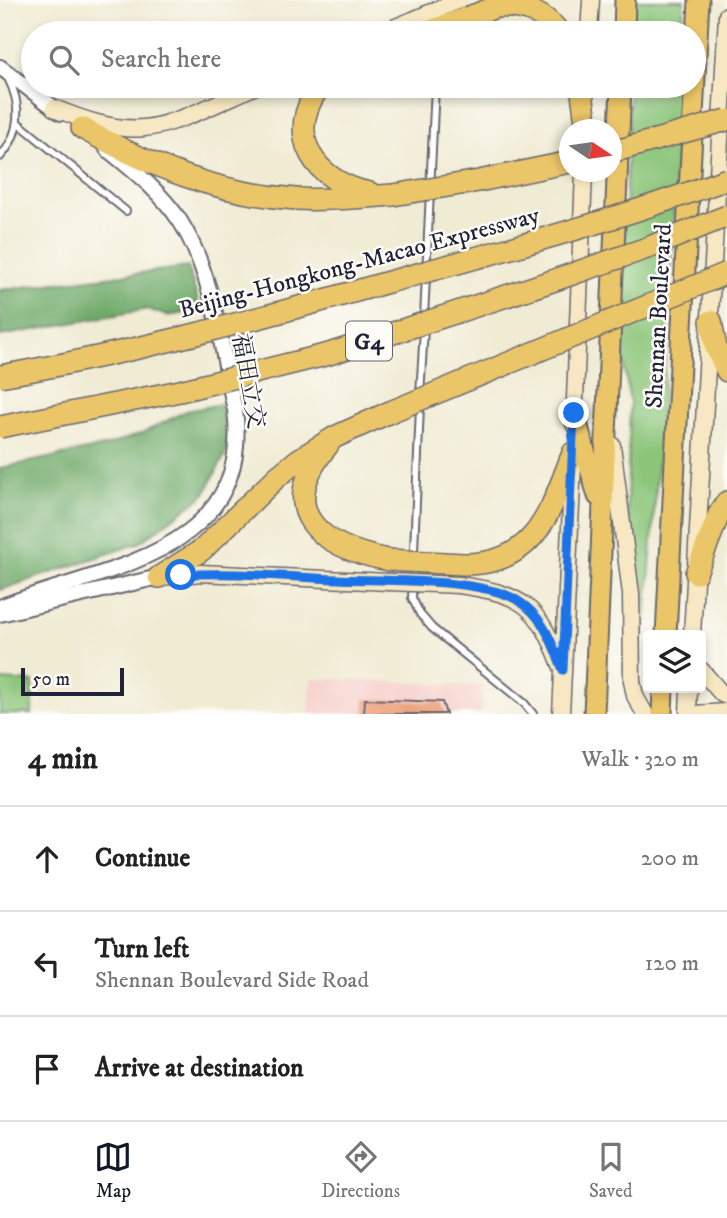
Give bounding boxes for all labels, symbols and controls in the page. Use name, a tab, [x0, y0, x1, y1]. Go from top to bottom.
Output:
search box	[21, 21, 706, 98]
icon: search	[45, 41, 83, 79]
text: Search here	[101, 43, 221, 76]
north arrow	[559, 119, 622, 182]
street label: Beijing-Hongkong-Macao Expressway	[176, 200, 543, 326]
street label: Shennan Boulevard	[639, 223, 679, 409]
road number: G4	[346, 322, 392, 360]
street label: 福田立交	[225, 331, 271, 431]
route end	[558, 397, 589, 428]
route start	[165, 559, 196, 590]
map controls	[643, 630, 706, 693]
button: layers	[643, 630, 706, 693]
scale bar	[21, 665, 124, 697]
text: 50 m	[32, 668, 70, 691]
text: 4 min	[28, 741, 98, 778]
text: Walk · 320 m	[581, 745, 699, 774]
icon: ahead	[28, 840, 66, 878]
text: Continue	[95, 842, 190, 875]
text: 200 m	[641, 844, 699, 873]
text: Turn left	[95, 933, 189, 966]
icon: left	[28, 945, 66, 983]
text: 120 m	[645, 949, 699, 978]
text: Shennan Boulevard Side Road	[95, 966, 369, 995]
icon: arrive	[28, 1050, 66, 1088]
text: Arrive at destination	[95, 1052, 304, 1085]
tab: Map	[94, 1138, 132, 1203]
tab: Directions	[321, 1138, 400, 1203]
tab: Saved	[589, 1138, 633, 1203]

